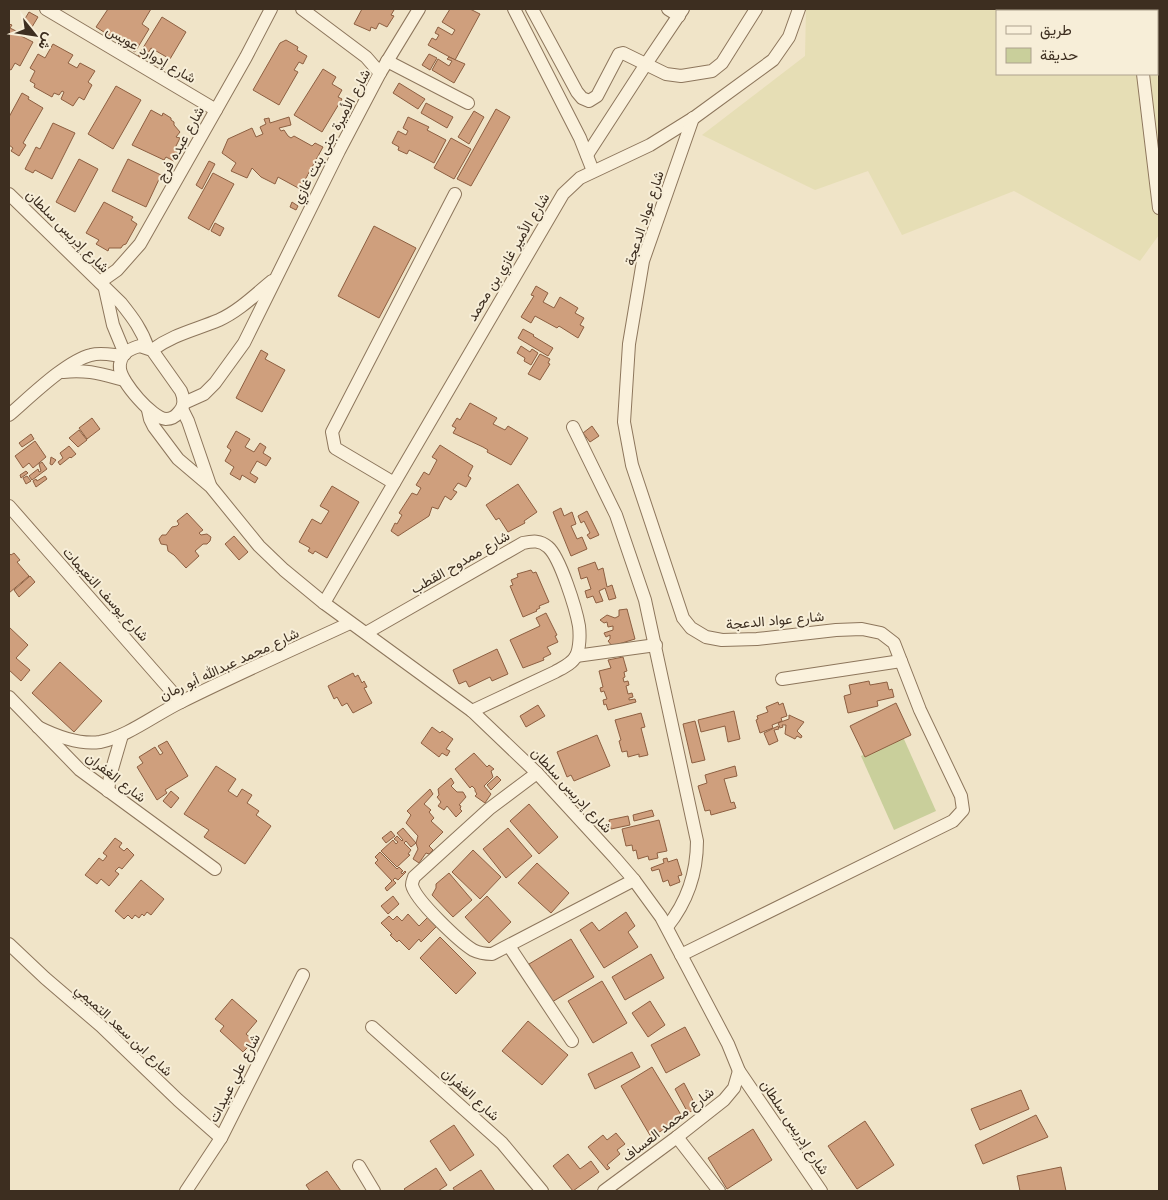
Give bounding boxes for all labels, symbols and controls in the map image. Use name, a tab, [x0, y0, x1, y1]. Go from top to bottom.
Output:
north arrow	[10, 10, 60, 60]
legend	[996, 10, 1158, 75]
text: طريق	[1040, 20, 1072, 40]
street label: شارع إدوارد عويس	[102, 21, 199, 89]
text: ش	[34, 30, 58, 53]
text: حديقة	[1040, 45, 1078, 64]
street label: شارع الأميرة جنى بنت غازي	[288, 66, 377, 208]
street label: شارع عبده فرج	[152, 103, 210, 186]
street label: شارع عواد الدعجة	[620, 168, 670, 268]
street label: شارع إدريس سلطان	[21, 186, 113, 278]
street label: شارع الأمير غازي بن محمد	[463, 190, 556, 326]
street label: شارع ممدوح القطب	[407, 526, 514, 599]
street label: شارع يوسف النعيمات	[57, 543, 153, 646]
street label: شارع عواد الدعجة	[725, 607, 825, 635]
street label: شارع محمد عبدالله أبو رمان	[156, 624, 302, 706]
street label: شارع إدريس سلطان	[526, 743, 616, 838]
street label: شارع الغفران	[81, 748, 150, 808]
street label: شارع ابن سعد التميمي	[69, 980, 177, 1082]
street label: شارع علي عبيدات	[204, 1031, 267, 1127]
street label: شارع الغفران	[437, 1063, 504, 1126]
street label: شارع إدريس سلطان	[755, 1076, 833, 1179]
street label: شارع محمد العساف	[618, 1083, 719, 1167]

